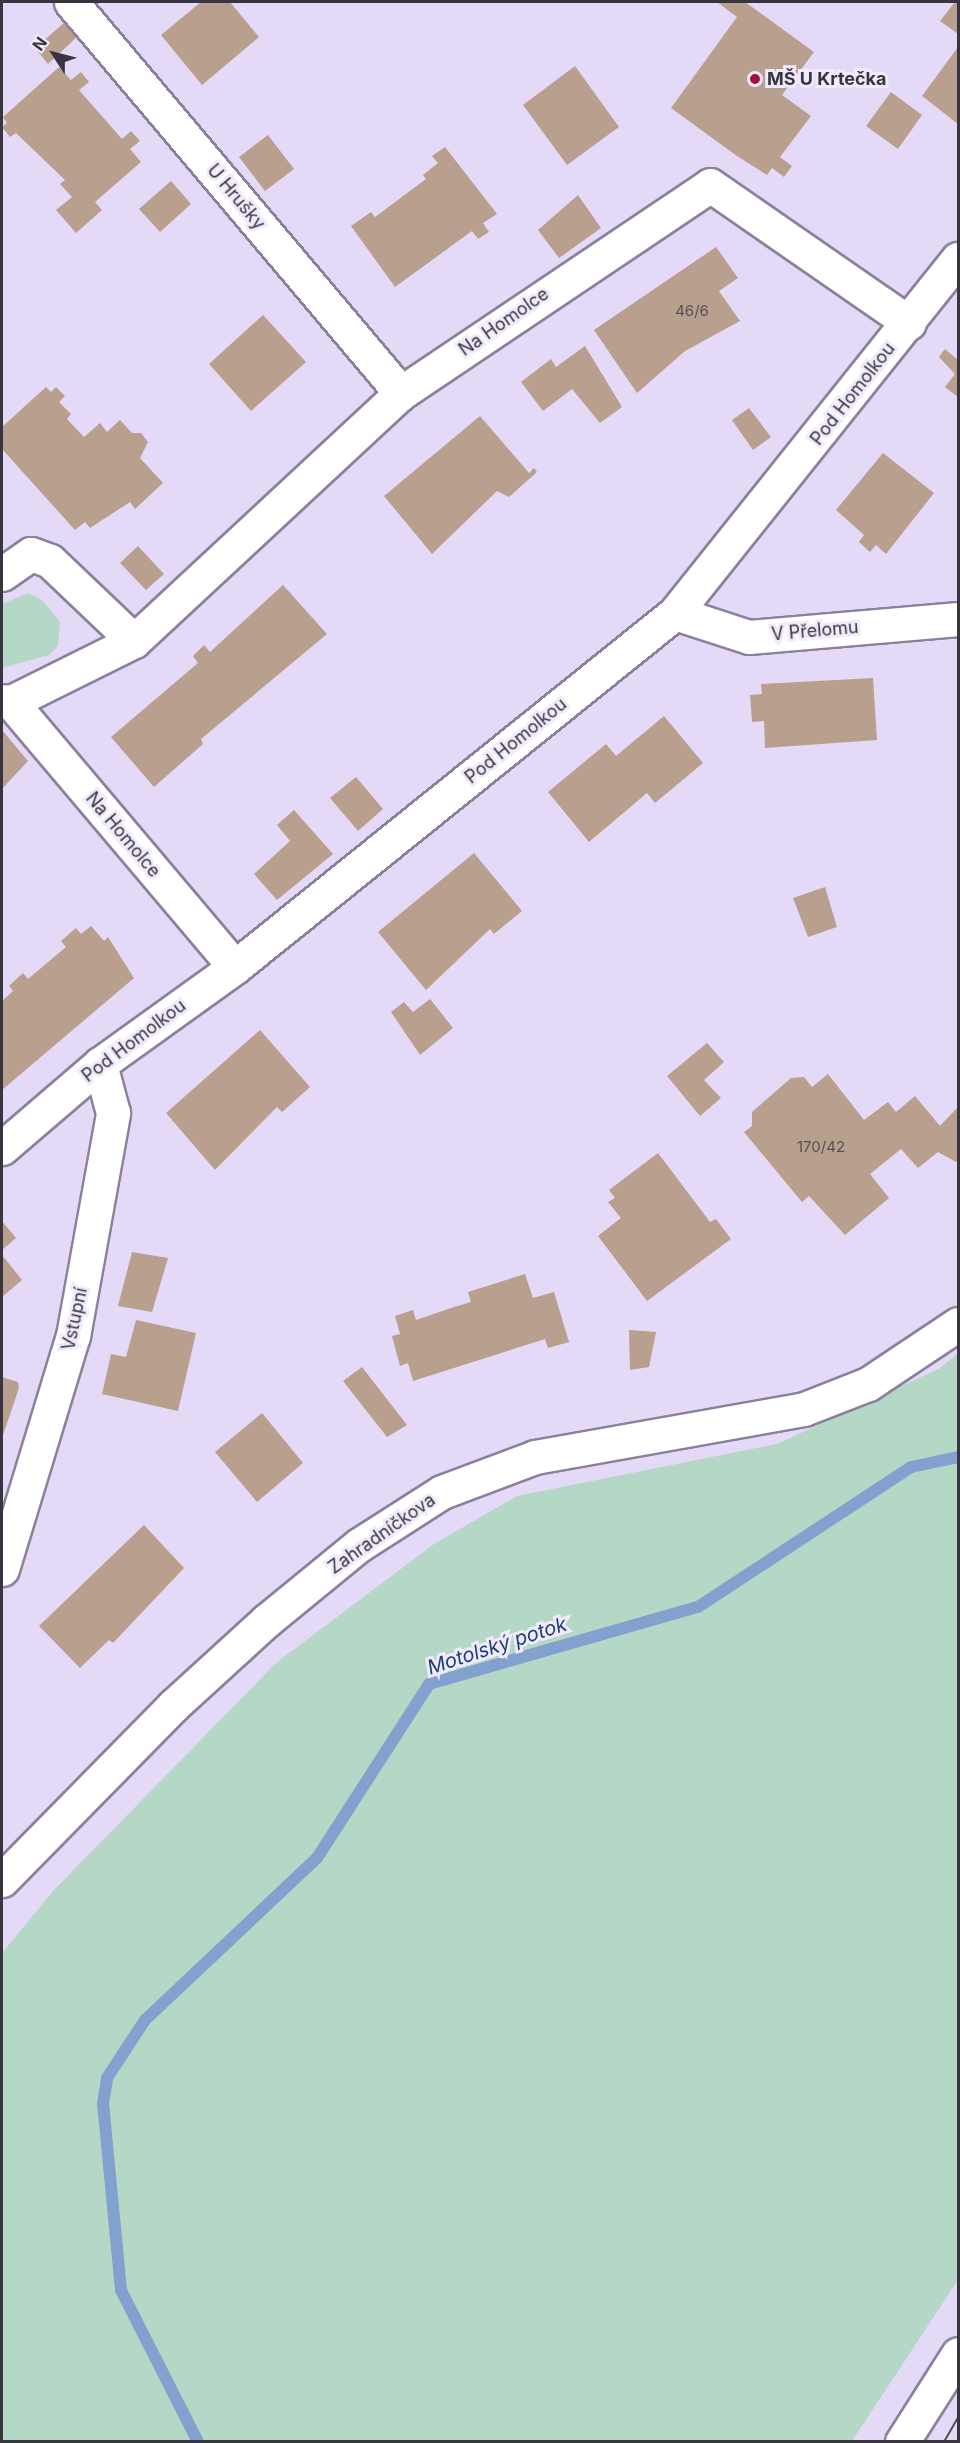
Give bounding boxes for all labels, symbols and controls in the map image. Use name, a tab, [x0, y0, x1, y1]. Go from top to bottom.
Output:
north arrow	[24, 24, 84, 84]
text: N	[28, 33, 51, 54]
place label: MŠ U Krtečka	[767, 68, 887, 90]
marker: MŠ U Krtečka	[748, 72, 762, 86]
street label: U Hrušky	[202, 160, 270, 234]
street label: Na Homolce	[455, 283, 553, 361]
house number: 46/6	[675, 302, 709, 320]
street label: Pod Homolkou	[806, 338, 900, 450]
street label: V Přelomu	[770, 616, 860, 646]
street label: Pod Homolkou	[461, 694, 571, 788]
street label: Na Homolce	[81, 788, 165, 882]
street label: Pod Homolkou	[78, 995, 190, 1087]
house number: 170/42	[797, 1138, 845, 1156]
street label: Vstupní	[58, 1286, 92, 1352]
street label: Zahradníčkova	[324, 1489, 440, 1579]
water label: Motolský potok	[424, 1612, 570, 1680]

